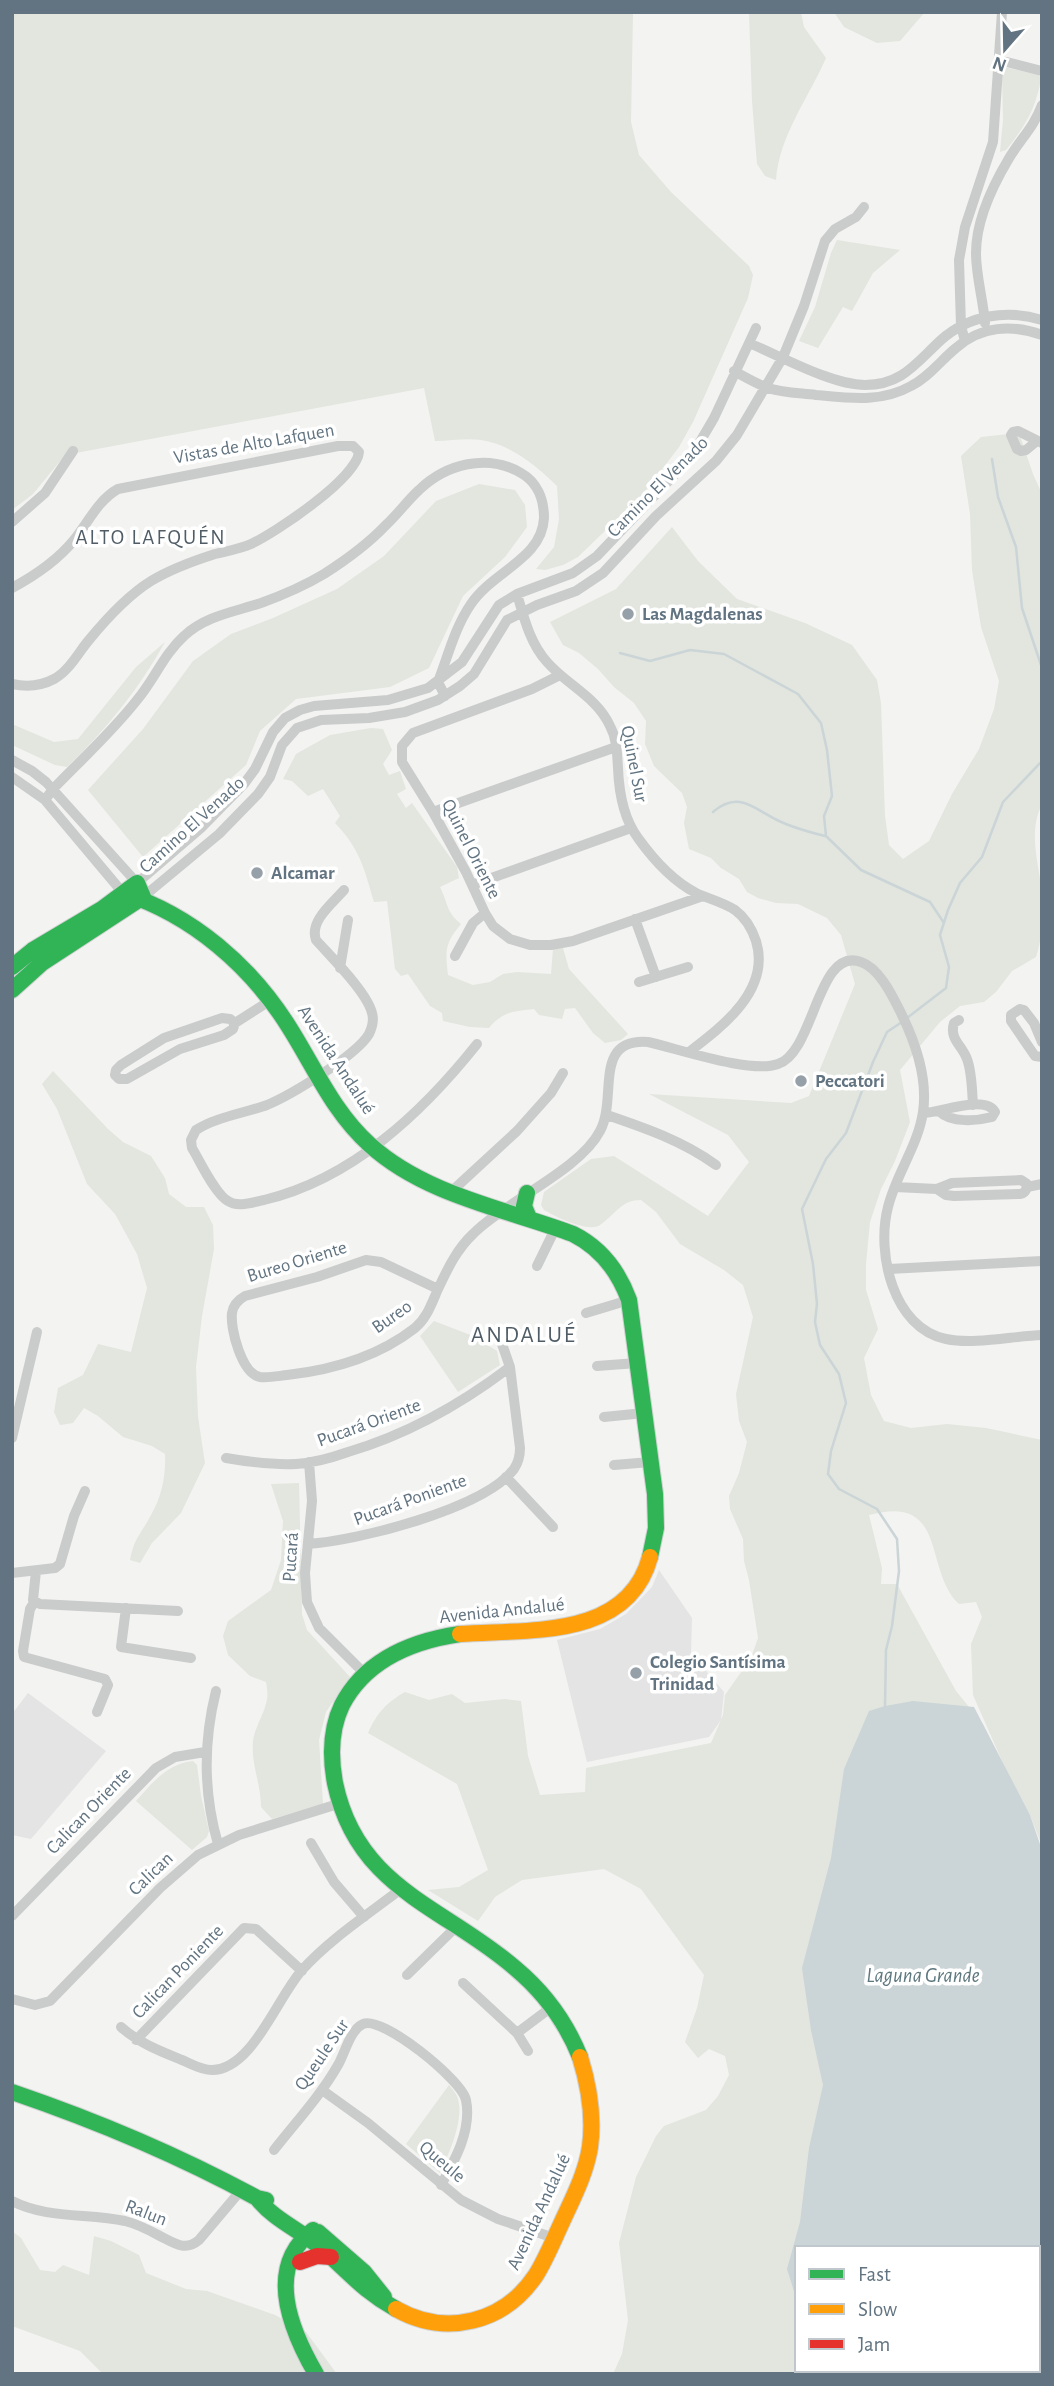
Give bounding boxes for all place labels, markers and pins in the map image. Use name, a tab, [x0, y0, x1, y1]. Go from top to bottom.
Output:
place label: Las Magdalenas	[642, 605, 763, 624]
marker: Las Magdalenas	[620, 606, 636, 622]
place label: Alcamar	[271, 864, 335, 883]
marker: Alcamar	[249, 865, 265, 881]
place label: Peccatori	[815, 1072, 885, 1091]
marker: Peccatori	[793, 1073, 809, 1089]
place label: Colegio Santísima Trinidad	[650, 1653, 786, 1694]
marker: Colegio Santísima Trinidad	[628, 1665, 644, 1681]

